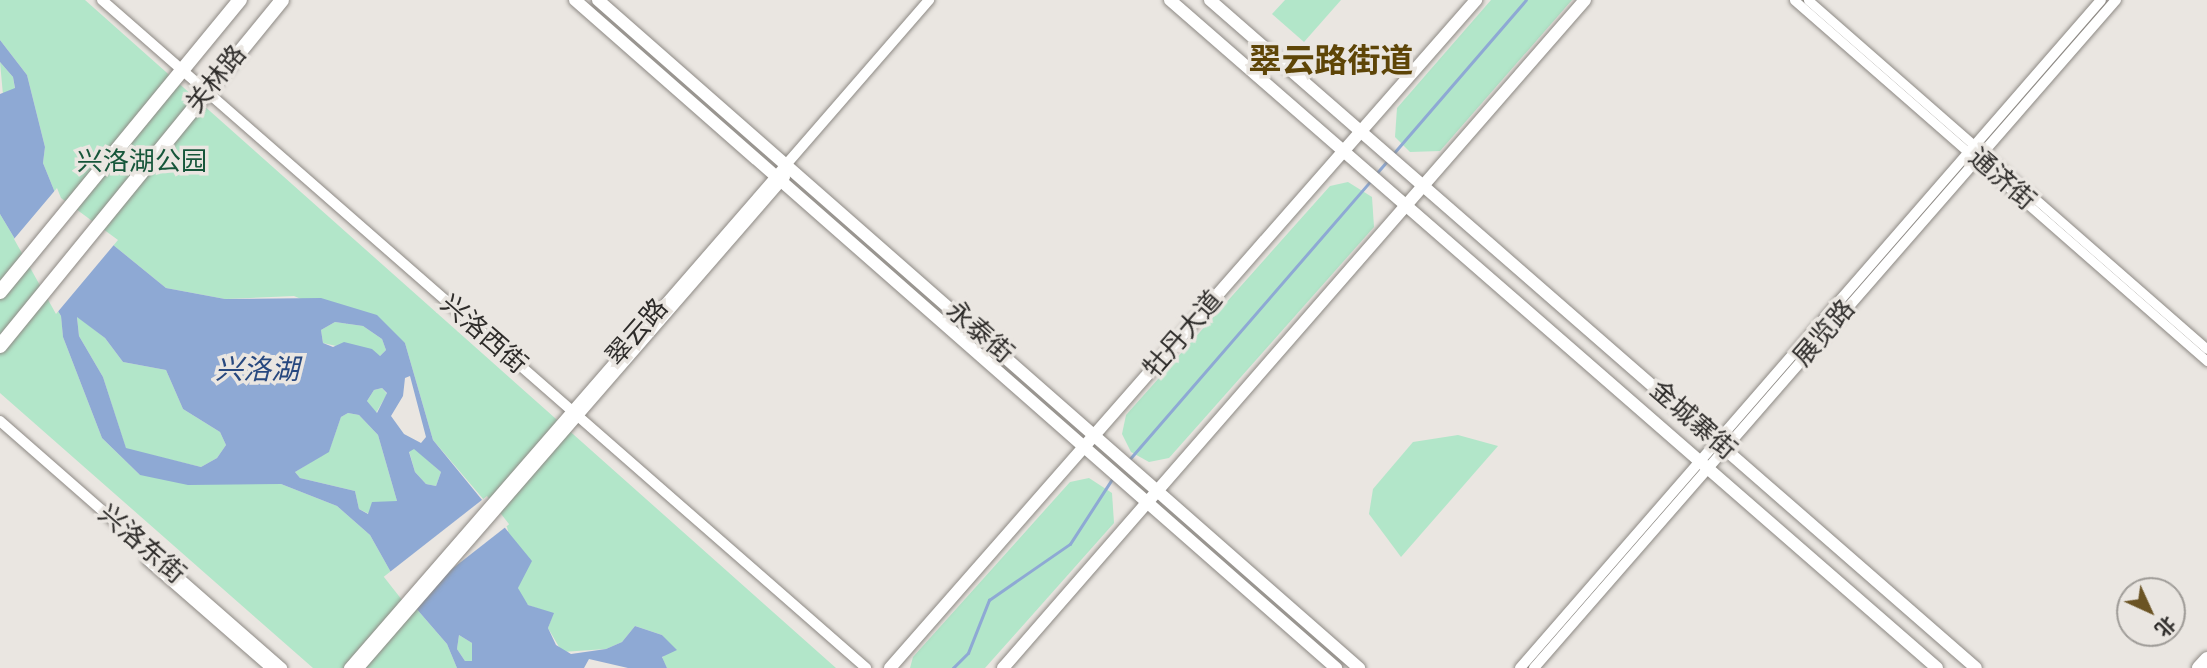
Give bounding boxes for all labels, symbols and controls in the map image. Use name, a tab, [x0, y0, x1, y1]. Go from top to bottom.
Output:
street label: 关林路	[180, 40, 254, 120]
district label: 翠云路街道	[1249, 43, 1413, 83]
street label: 通济街	[1961, 143, 2041, 217]
park label: 兴洛湖公园	[77, 147, 207, 179]
street label: 牡丹大道	[1138, 286, 1230, 384]
street label: 兴洛西街	[434, 289, 532, 381]
street label: 翠云路	[601, 293, 675, 373]
street label: 展览路	[1788, 294, 1862, 374]
street label: 永泰街	[939, 296, 1019, 370]
water label: 兴洛湖	[215, 354, 299, 388]
street label: 金城寨街	[1643, 375, 1741, 467]
street label: 兴洛东街	[92, 499, 190, 591]
north arrow	[2116, 577, 2186, 647]
text: 北	[2150, 611, 2180, 641]

